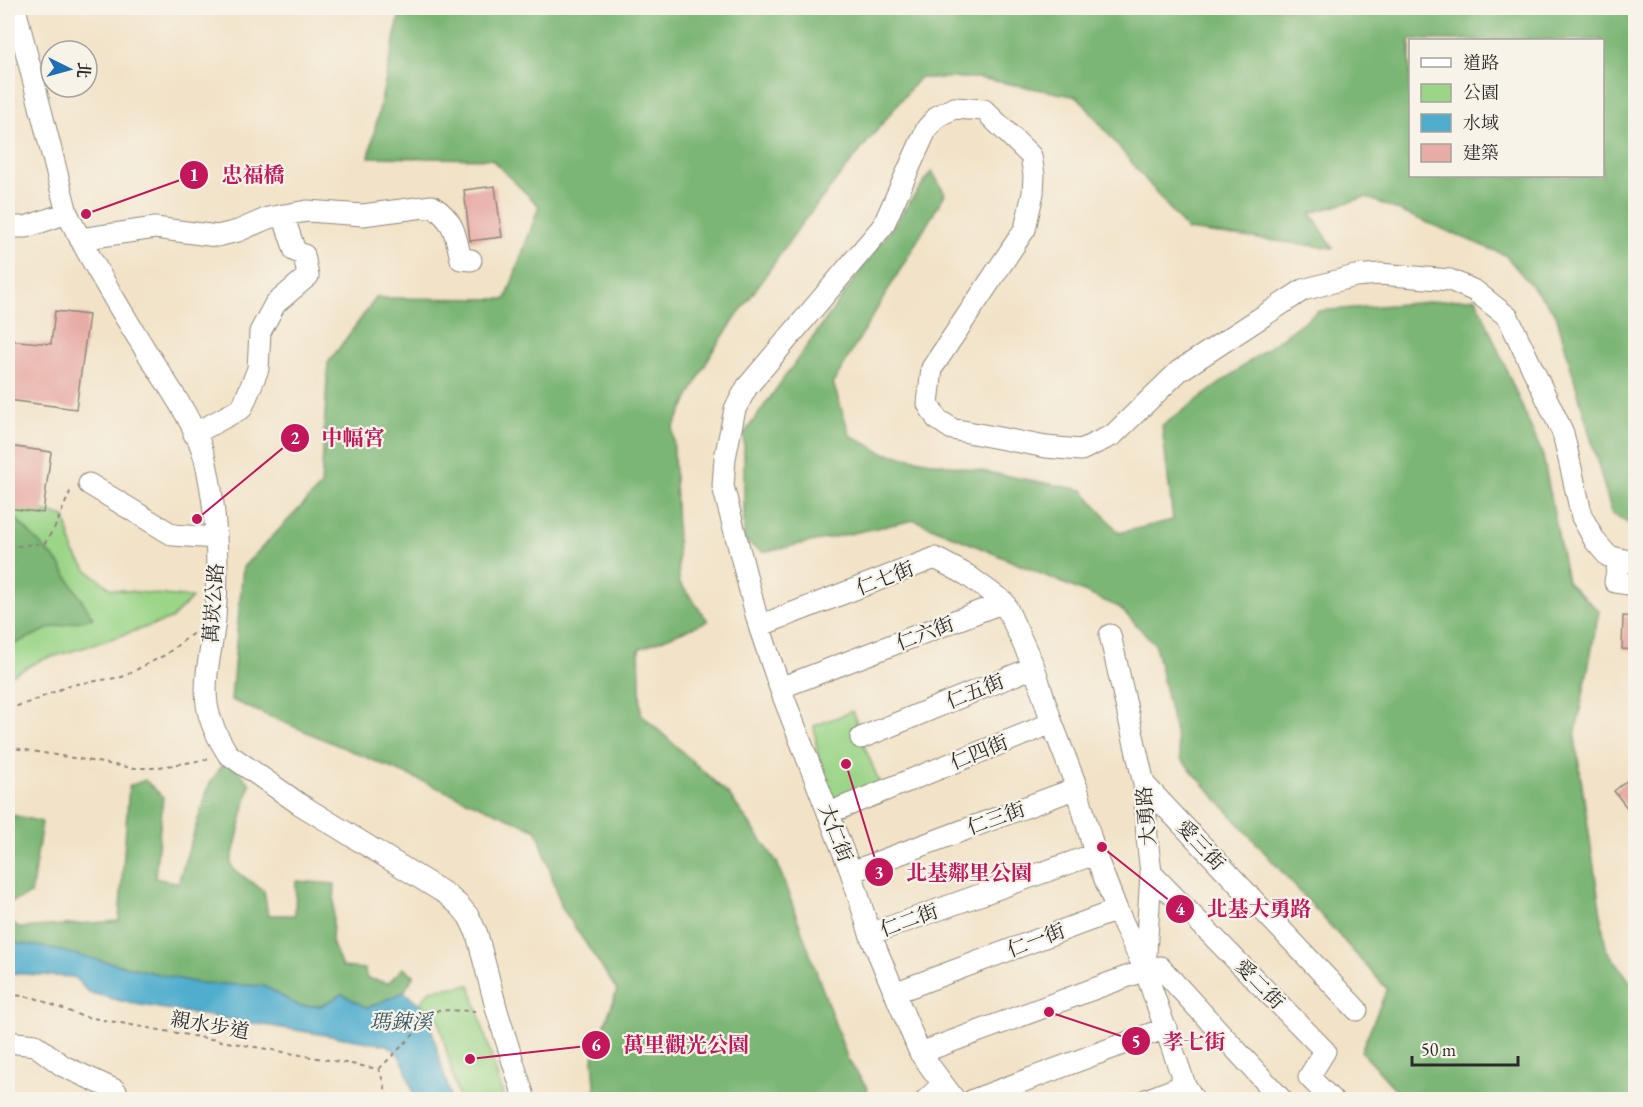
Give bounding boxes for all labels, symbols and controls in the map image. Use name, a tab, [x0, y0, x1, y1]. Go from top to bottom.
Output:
north arrow	[39, 39, 99, 99]
legend	[1409, 39, 1604, 177]
text: 道路	[1463, 51, 1499, 74]
text: 北	[72, 61, 95, 79]
text: 公園	[1463, 81, 1499, 104]
text: 水域	[1463, 111, 1499, 134]
text: 建築	[1463, 141, 1499, 164]
callout: 忠福橋	[179, 156, 296, 195]
text: 忠福橋	[222, 161, 285, 188]
text: 1	[189, 163, 199, 186]
callout: 中幅宮	[280, 419, 397, 458]
text: 中幅宮	[322, 424, 385, 451]
text: 2	[290, 426, 300, 449]
street label: 仁七街	[852, 555, 918, 601]
street label: 萬崁公路	[197, 562, 229, 644]
street label: 仁六街	[892, 610, 958, 656]
street label: 仁五街	[942, 668, 1008, 714]
street label: 仁四街	[946, 729, 1012, 775]
street label: 大勇路	[1130, 785, 1162, 847]
street label: 仁三街	[963, 796, 1029, 840]
street label: 大仁街	[813, 800, 859, 866]
street label: 愛三街	[1171, 814, 1231, 876]
callout: 北基鄰里公園	[864, 853, 1044, 892]
text: 北基鄰里公園	[906, 859, 1032, 886]
text: 3	[874, 861, 884, 884]
callout: 北基大勇路	[1165, 889, 1324, 928]
text: 北基大勇路	[1207, 895, 1312, 922]
text: 4	[1175, 897, 1185, 920]
street label: 仁二街	[876, 898, 942, 942]
street label: 仁一街	[1003, 917, 1069, 963]
street label: 愛二街	[1230, 953, 1290, 1015]
street label: 親水步道	[168, 1005, 252, 1045]
water label: 瑪鋉溪	[370, 1008, 434, 1035]
callout: 孝七街	[1121, 1022, 1238, 1061]
callout: 萬里觀光公園	[581, 1025, 761, 1064]
text: 孝七街	[1163, 1028, 1226, 1055]
scale bar	[1412, 1029, 1518, 1067]
text: 5	[1131, 1030, 1141, 1053]
text: 萬里觀光公園	[623, 1031, 749, 1058]
text: 6	[591, 1033, 601, 1056]
text: 50 m	[1421, 1038, 1456, 1061]

